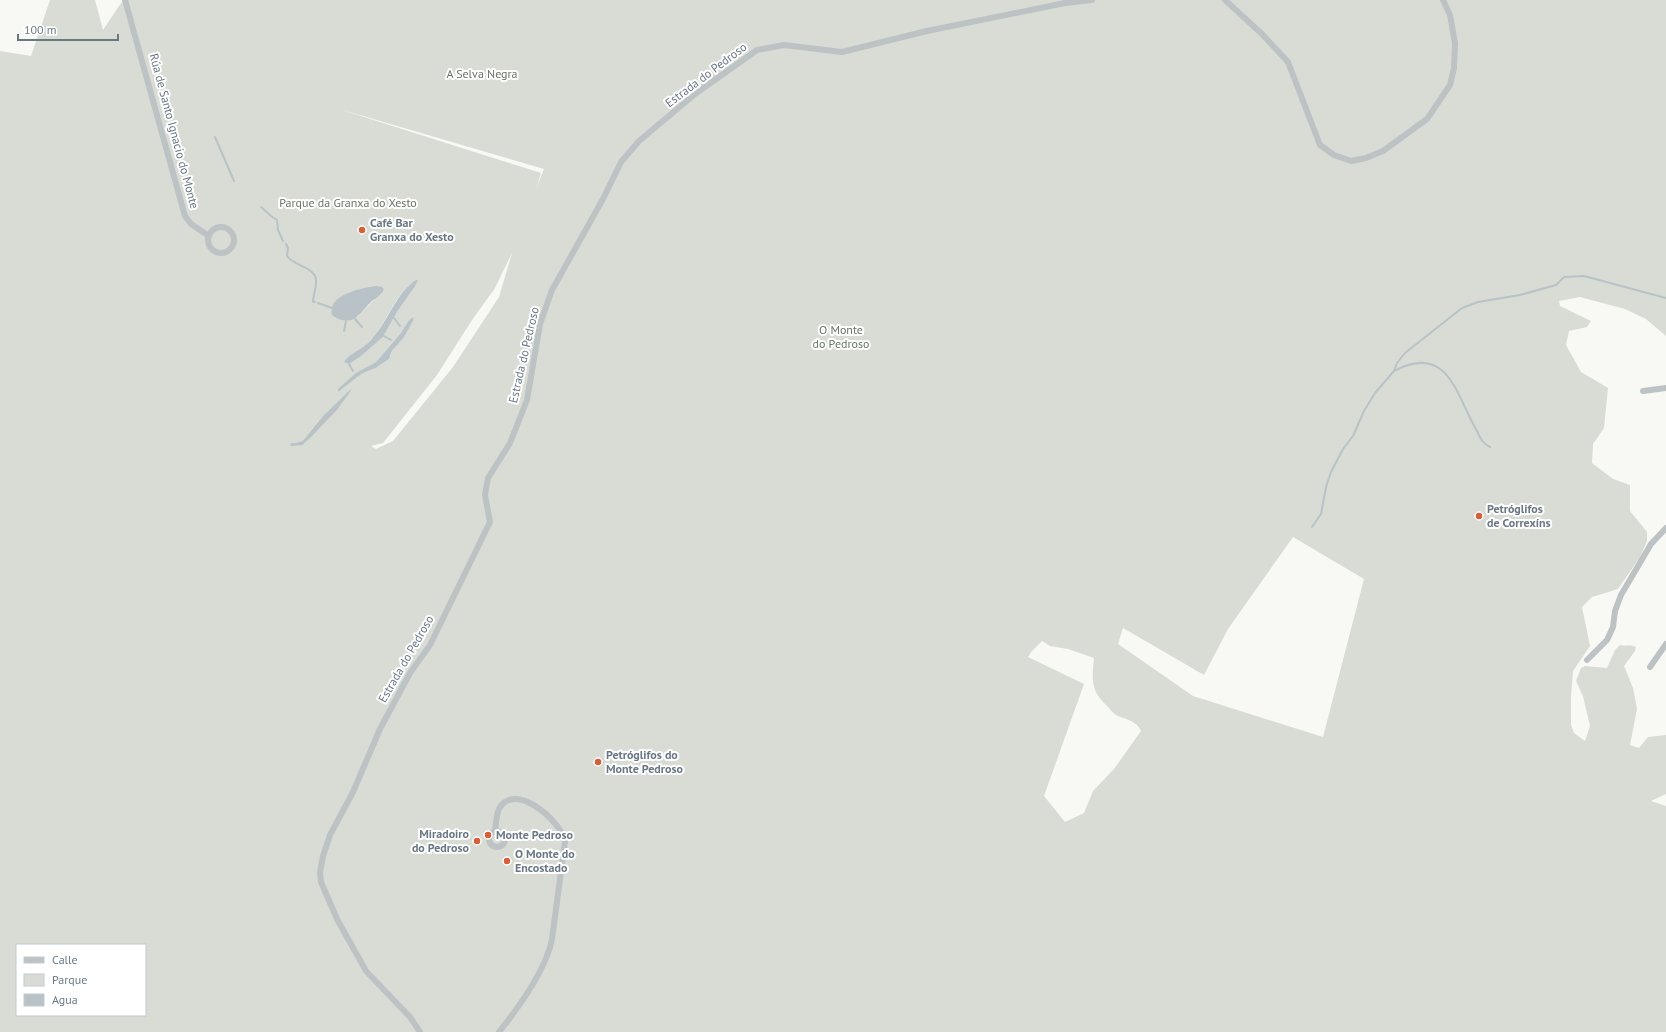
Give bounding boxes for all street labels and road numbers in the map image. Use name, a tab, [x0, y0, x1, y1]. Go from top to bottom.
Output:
street label: Estrada do Pedroso	[662, 39, 749, 110]
street label: Rúa de Santo Ignacio do Monte	[147, 52, 202, 210]
street label: Estrada do Pedroso	[505, 305, 542, 404]
street label: Estrada do Pedroso	[375, 613, 437, 705]

